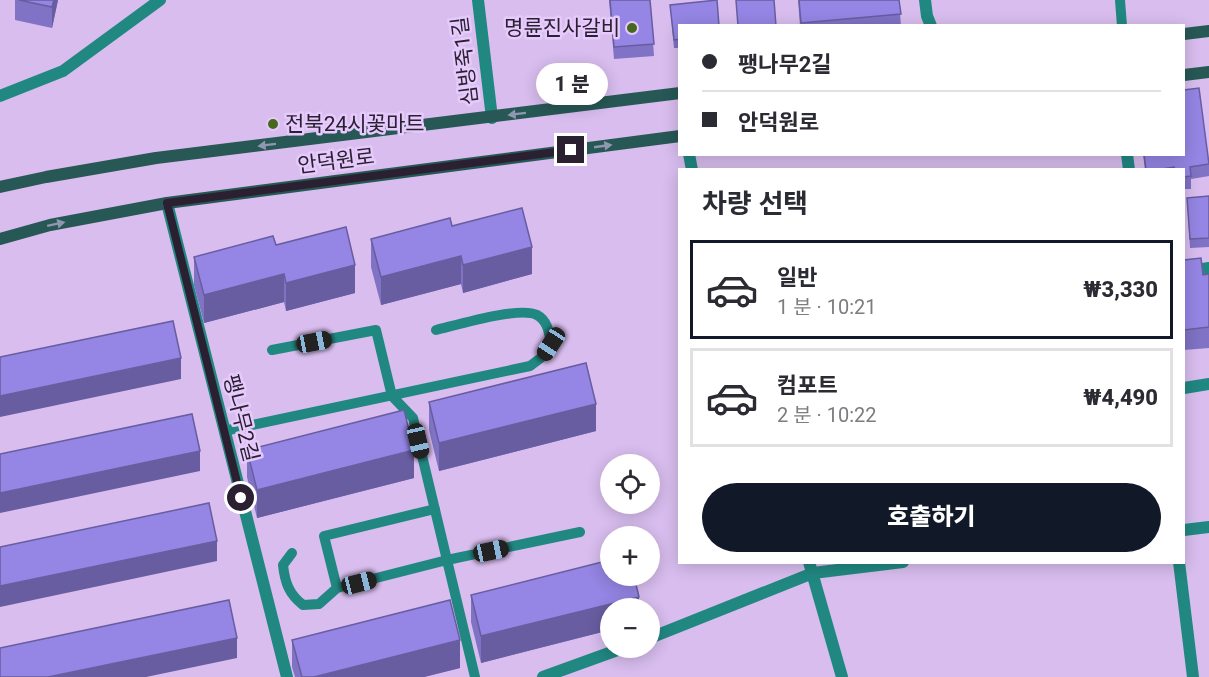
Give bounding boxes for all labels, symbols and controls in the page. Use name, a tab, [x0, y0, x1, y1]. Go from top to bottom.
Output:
street label: 심방죽1길	[448, 15, 482, 107]
place label: 명륜진사갈비	[504, 16, 620, 40]
marker: 명륜진사갈비	[625, 21, 639, 35]
text: 팽나무2길	[738, 52, 832, 77]
callout: 1 분	[535, 63, 607, 105]
text: 1 분	[555, 72, 589, 96]
one-way arrow	[508, 110, 527, 119]
text: 안덕원로	[738, 110, 819, 135]
place label: 전북24시꽃마트	[285, 112, 425, 136]
marker: 전북24시꽃마트	[266, 117, 280, 131]
route end	[557, 136, 584, 163]
one-way arrow	[257, 140, 276, 149]
one-way arrow	[593, 141, 612, 151]
street label: 안덕원로	[296, 144, 376, 178]
text: 차량 선택	[702, 188, 808, 220]
one-way arrow	[47, 219, 66, 228]
icon: car	[705, 263, 759, 317]
text: 일반	[777, 265, 817, 290]
text: ₩3,330	[1083, 277, 1158, 302]
text: 1 분 · 10:21	[777, 295, 877, 319]
car	[534, 324, 568, 364]
car	[295, 330, 333, 354]
icon: car	[705, 371, 759, 425]
street label: 팽나무2길	[219, 372, 263, 464]
text: 컴포트	[777, 373, 838, 398]
text: ₩4,490	[1083, 385, 1158, 410]
text: 2 분 · 10:22	[777, 403, 877, 427]
car	[405, 421, 431, 461]
map controls	[600, 454, 660, 658]
button: locate	[600, 454, 660, 514]
button: 호출하기	[702, 483, 1161, 552]
route start	[227, 484, 254, 511]
button: +	[600, 526, 660, 586]
car	[472, 538, 510, 564]
car	[339, 570, 379, 596]
button: −	[600, 598, 660, 658]

